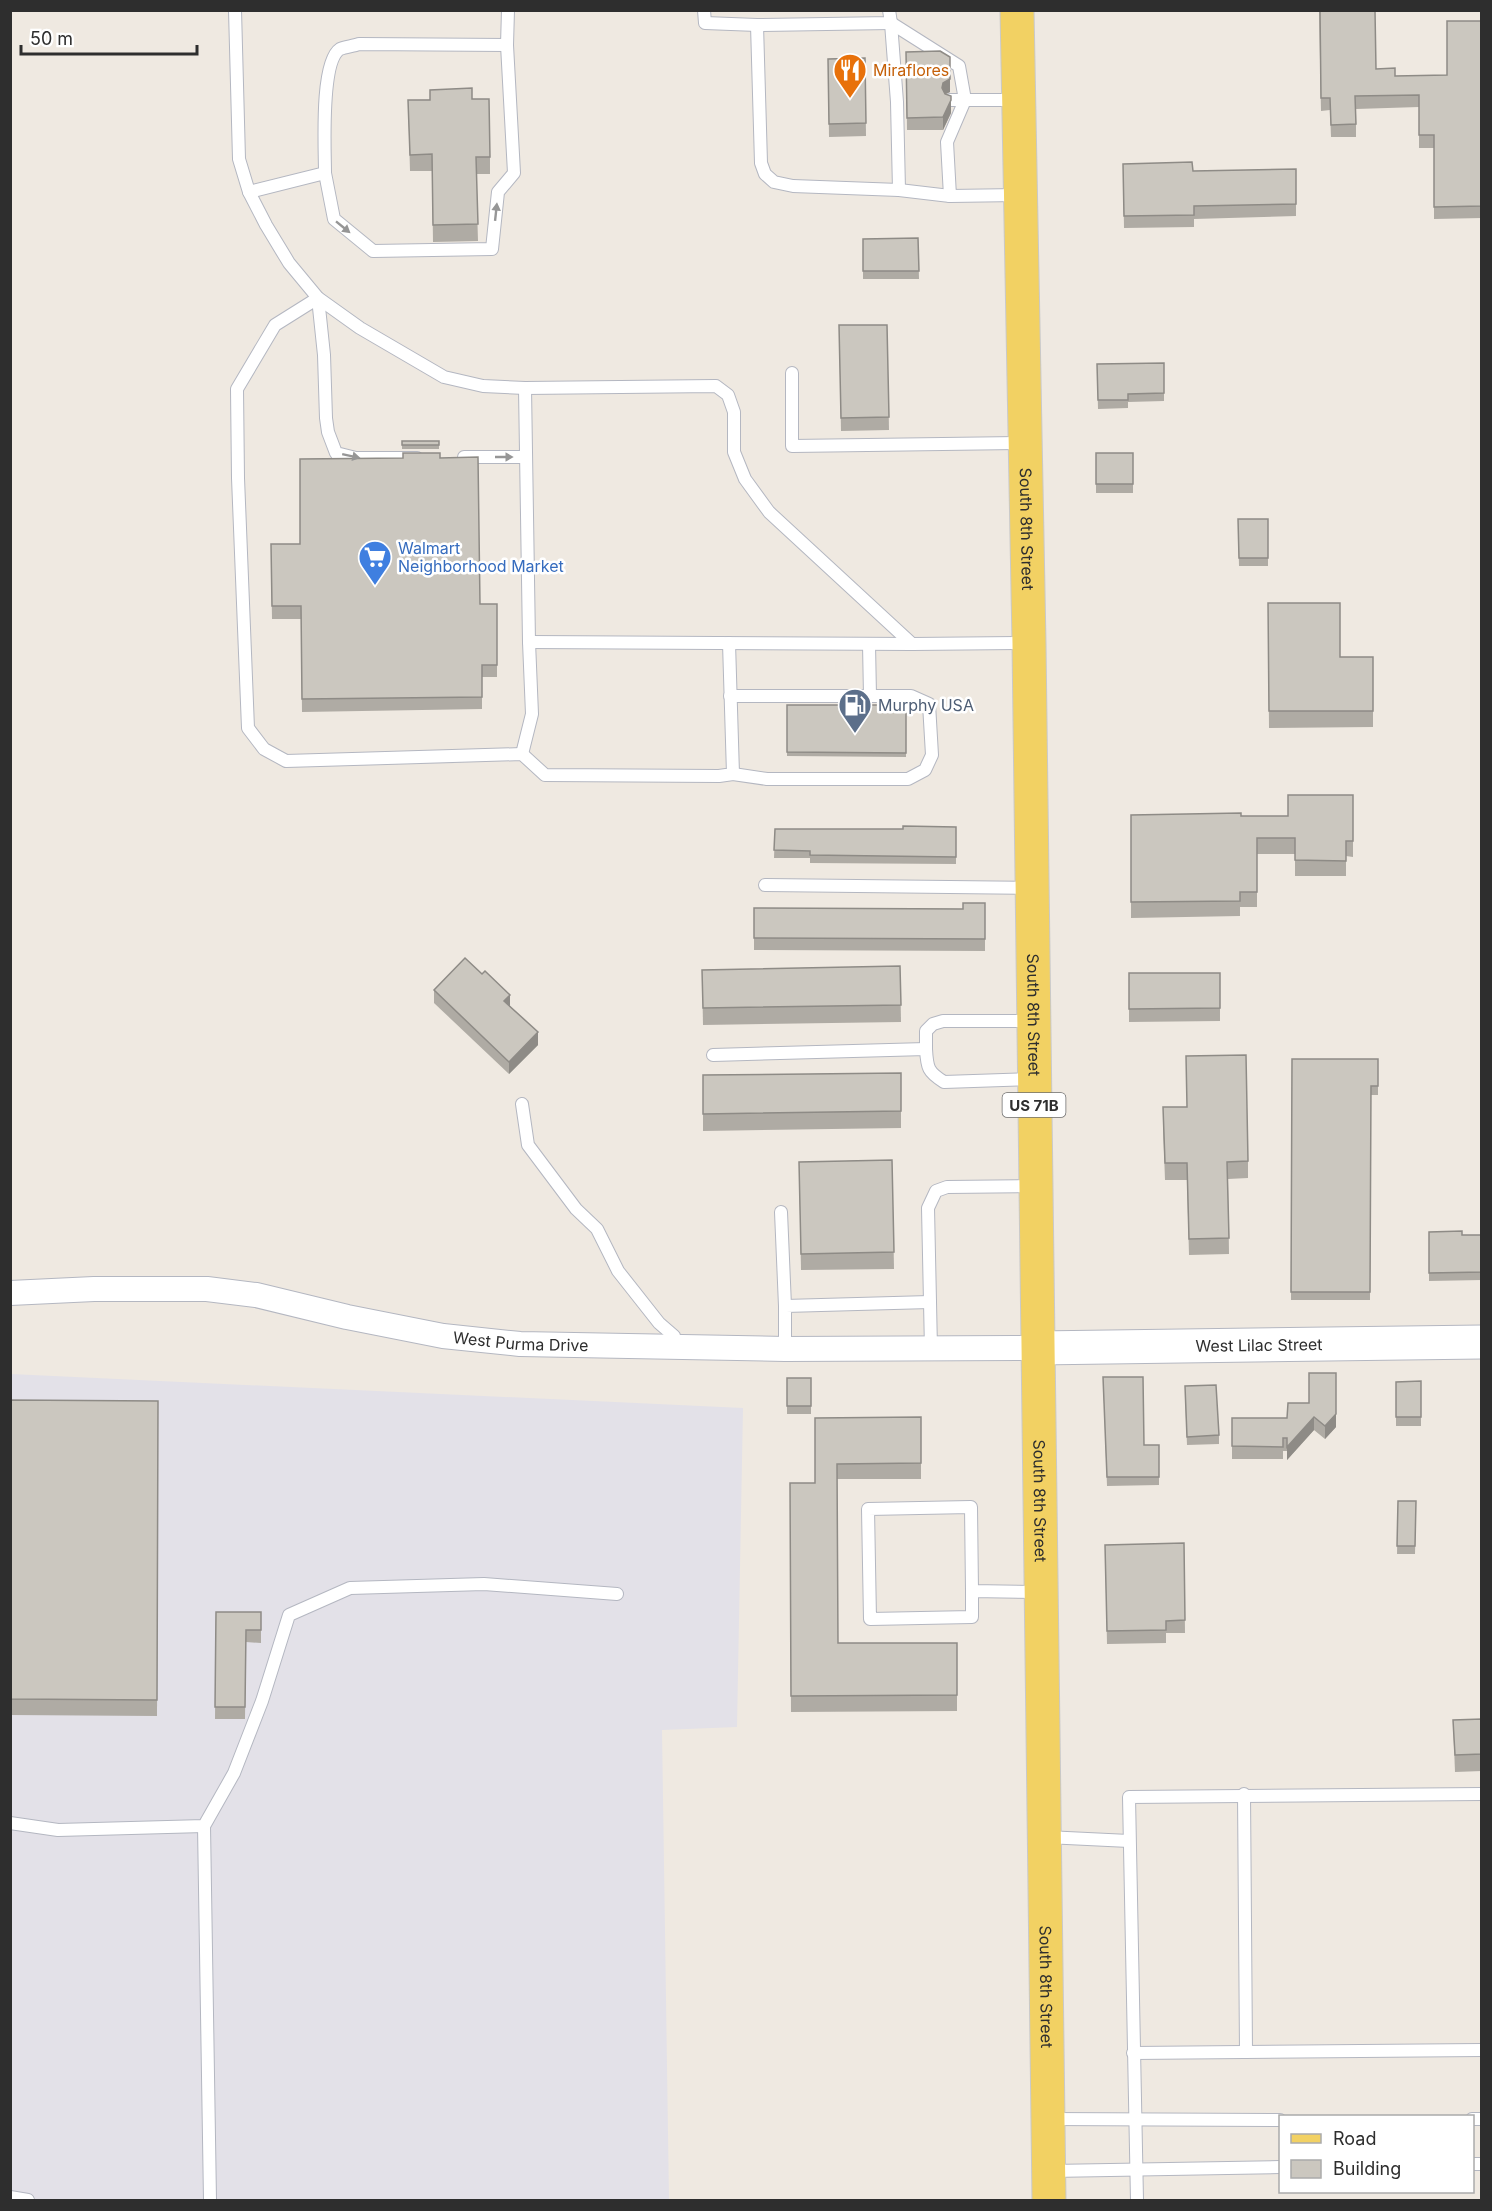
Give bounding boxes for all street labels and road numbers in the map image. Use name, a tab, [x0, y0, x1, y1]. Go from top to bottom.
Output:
street label: South 8th Street	[1016, 467, 1038, 590]
street label: South 8th Street	[1023, 953, 1045, 1076]
road number: US 71B	[1002, 1093, 1066, 1117]
street label: West Purma Drive	[452, 1327, 589, 1355]
street label: West Lilac Street	[1195, 1334, 1323, 1356]
street label: South 8th Street	[1029, 1439, 1051, 1562]
street label: South 8th Street	[1035, 1925, 1057, 2048]

